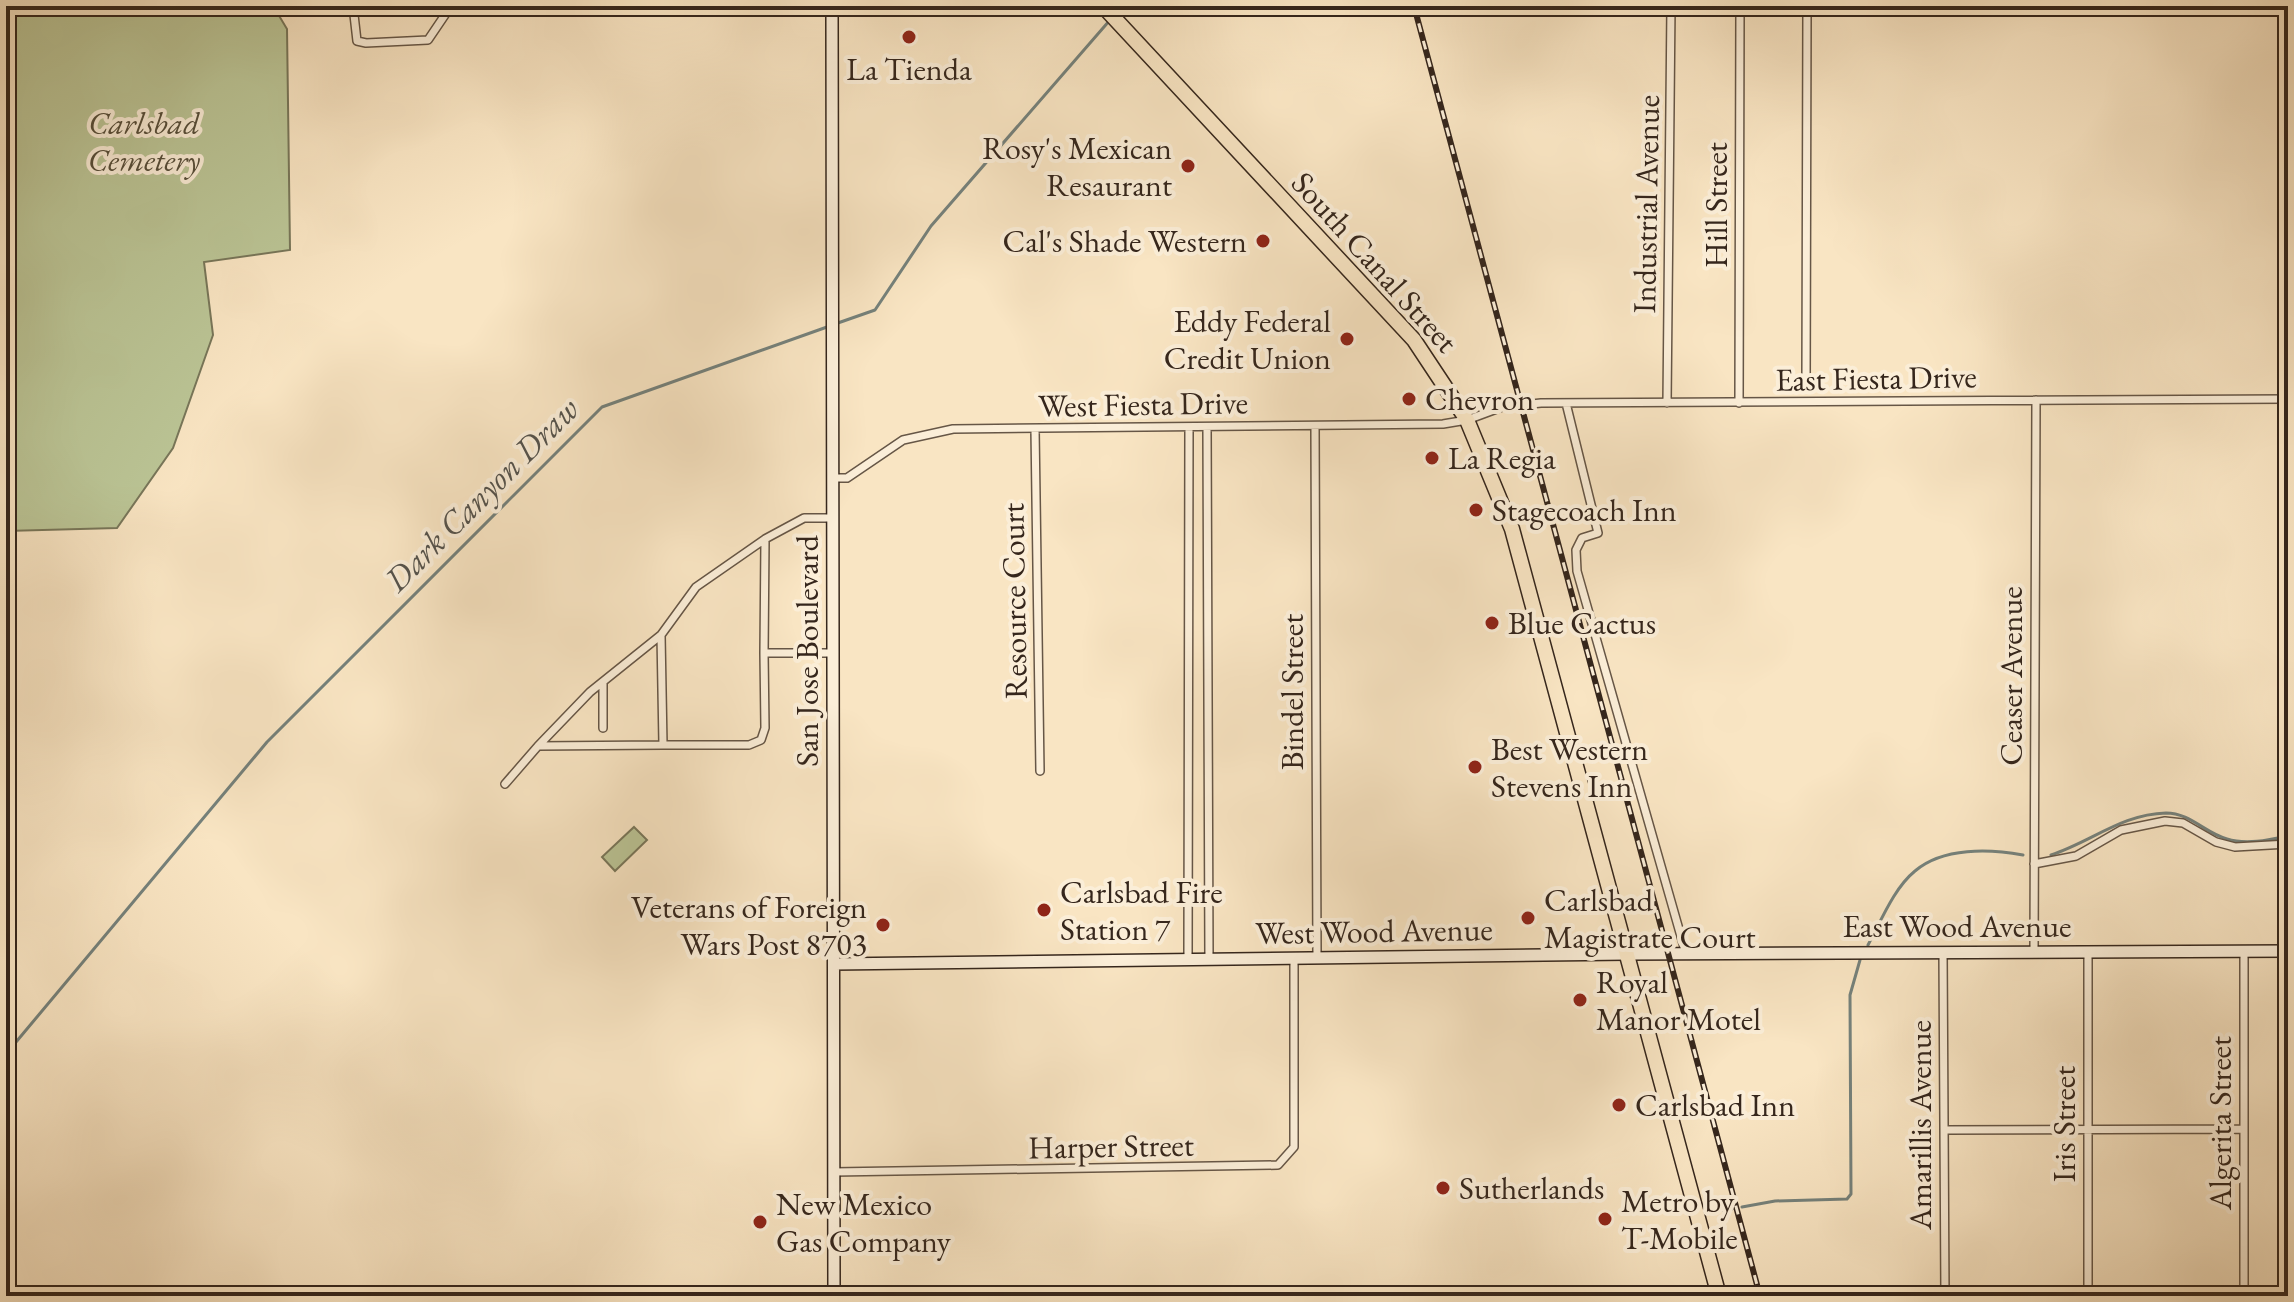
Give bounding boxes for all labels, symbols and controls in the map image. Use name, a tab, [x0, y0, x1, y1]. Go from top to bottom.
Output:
marker: La Tienda	[900, 28, 918, 46]
place label: La Tienda	[846, 48, 972, 90]
street label: Industrial Avenue	[1623, 94, 1669, 314]
park label: Carlsbad Cemetery	[88, 102, 200, 181]
place label: Rosy's Mexican Resaurant	[982, 127, 1172, 206]
street label: Hill Street	[1695, 142, 1737, 268]
marker: Rosy's Mexican Resaurant	[1179, 157, 1197, 175]
street label: South Canal Street	[1282, 162, 1468, 362]
place label: Cal's Shade Western	[1002, 220, 1247, 262]
marker: Cal's Shade Western	[1254, 232, 1272, 250]
place label: Eddy Federal Credit Union	[1164, 300, 1331, 379]
marker: Eddy Federal Credit Union	[1338, 330, 1356, 348]
street label: East Fiesta Drive	[1775, 355, 1977, 401]
place label: Chevron	[1425, 378, 1534, 420]
street label: West Fiesta Drive	[1038, 381, 1248, 427]
water label: Dark Canyon Draw	[374, 387, 588, 601]
marker: Chevron	[1400, 390, 1418, 408]
place label: La Regia	[1448, 437, 1556, 479]
marker: La Regia	[1423, 449, 1441, 467]
place label: Stagecoach Inn	[1492, 489, 1677, 531]
marker: Stagecoach Inn	[1467, 501, 1485, 519]
street label: Resource Court	[991, 502, 1037, 700]
street label: San Jose Boulevard	[786, 534, 828, 767]
street label: Ceaser Avenue	[1990, 586, 2032, 766]
place label: Blue Cactus	[1508, 602, 1656, 644]
street label: Bindel Street	[1271, 614, 1313, 770]
marker: Blue Cactus	[1483, 614, 1501, 632]
place label: Best Western Stevens Inn	[1491, 728, 1648, 807]
marker: Best Western Stevens Inn	[1466, 758, 1484, 776]
place label: Carlsbad Fire Station 7	[1060, 871, 1223, 950]
place label: Carlsbad Magistrate Court	[1544, 879, 1756, 958]
place label: Veterans of Foreign Wars Post 8703	[631, 886, 867, 965]
marker: Carlsbad Fire Station 7	[1035, 901, 1053, 919]
street label: East Wood Avenue	[1842, 905, 2072, 947]
street label: West Wood Avenue	[1255, 908, 1493, 954]
marker: Carlsbad Magistrate Court	[1519, 909, 1537, 927]
marker: Veterans of Foreign Wars Post 8703	[874, 916, 892, 934]
place label: Royal Manor Motel	[1596, 961, 1761, 1040]
marker: Royal Manor Motel	[1571, 991, 1589, 1009]
street label: Amarillis Avenue	[1899, 1020, 1941, 1231]
street label: Algerita Street	[2199, 1036, 2241, 1211]
street label: Iris Street	[2043, 1066, 2085, 1182]
place label: Carlsbad Inn	[1635, 1084, 1795, 1126]
marker: Carlsbad Inn	[1610, 1096, 1628, 1114]
street label: Harper Street	[1028, 1124, 1194, 1168]
place label: Sutherlands	[1459, 1167, 1604, 1209]
marker: Sutherlands	[1434, 1179, 1452, 1197]
place label: Metro by T-Mobile	[1621, 1180, 1738, 1259]
place label: New Mexico Gas Company	[776, 1183, 952, 1262]
marker: Metro by T-Mobile	[1596, 1210, 1614, 1228]
marker: New Mexico Gas Company	[751, 1213, 769, 1231]

